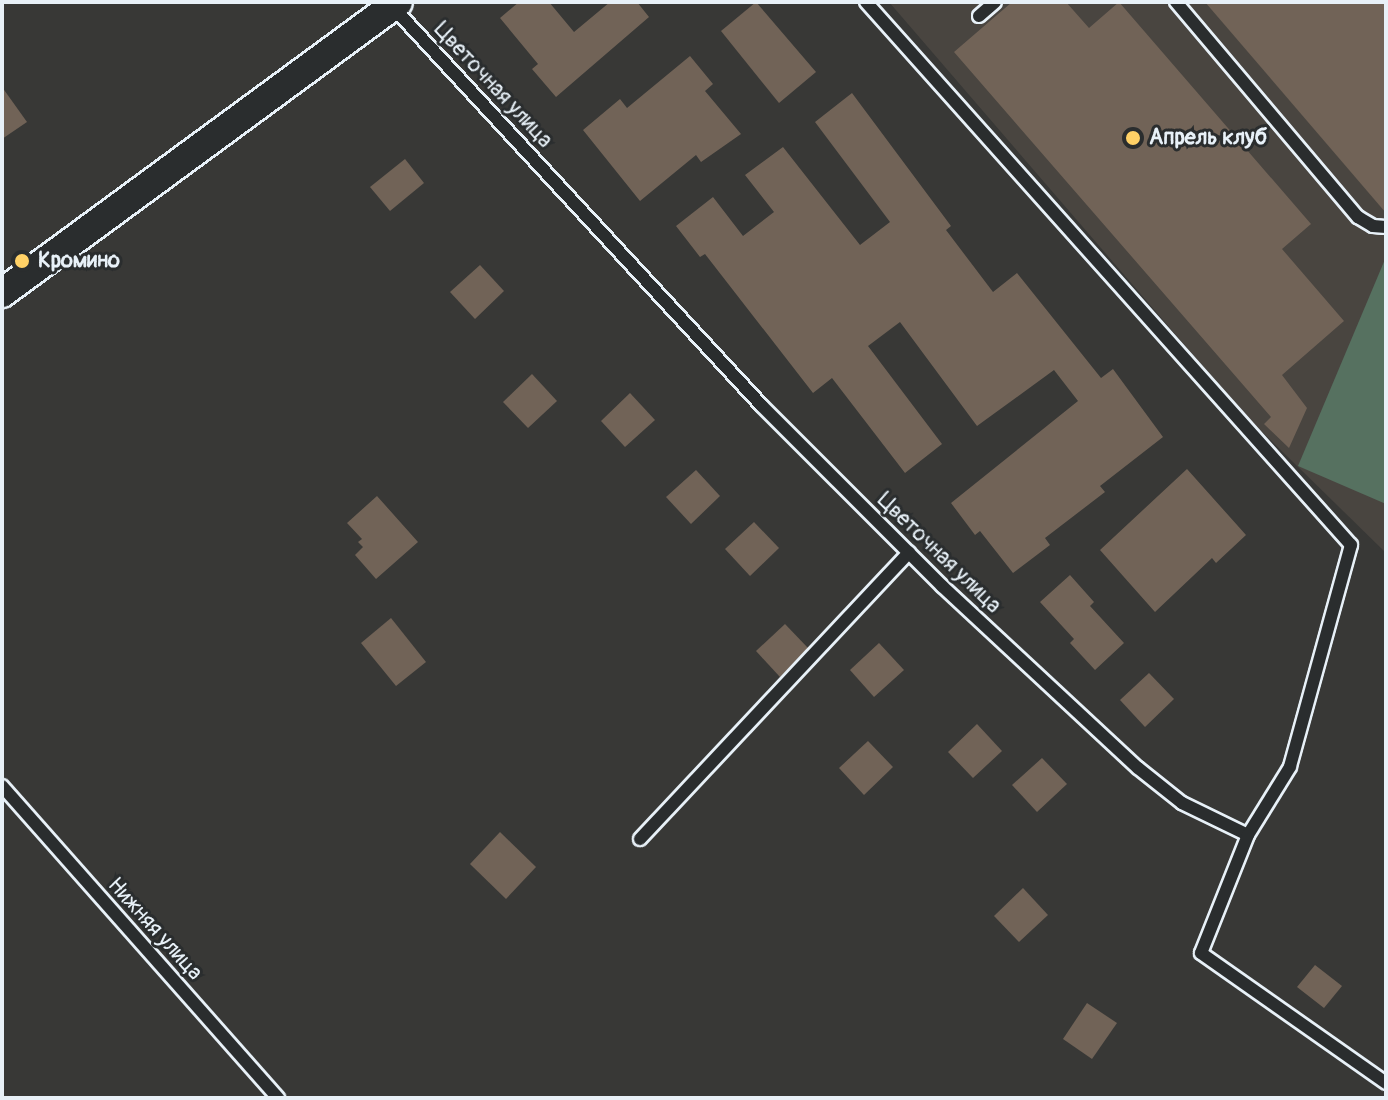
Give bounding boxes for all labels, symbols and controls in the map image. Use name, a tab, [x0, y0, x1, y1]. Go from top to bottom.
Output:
street label: Цветочная улица	[428, 17, 558, 153]
place label: Апрель клуб	[1149, 125, 1267, 151]
marker: Апрель клуб	[1124, 129, 1142, 147]
place label: Кромино	[38, 248, 120, 274]
marker: Кромино	[13, 252, 31, 270]
street label: Цветочная улица	[871, 487, 1007, 619]
street label: Нижняя улица	[102, 872, 208, 986]

